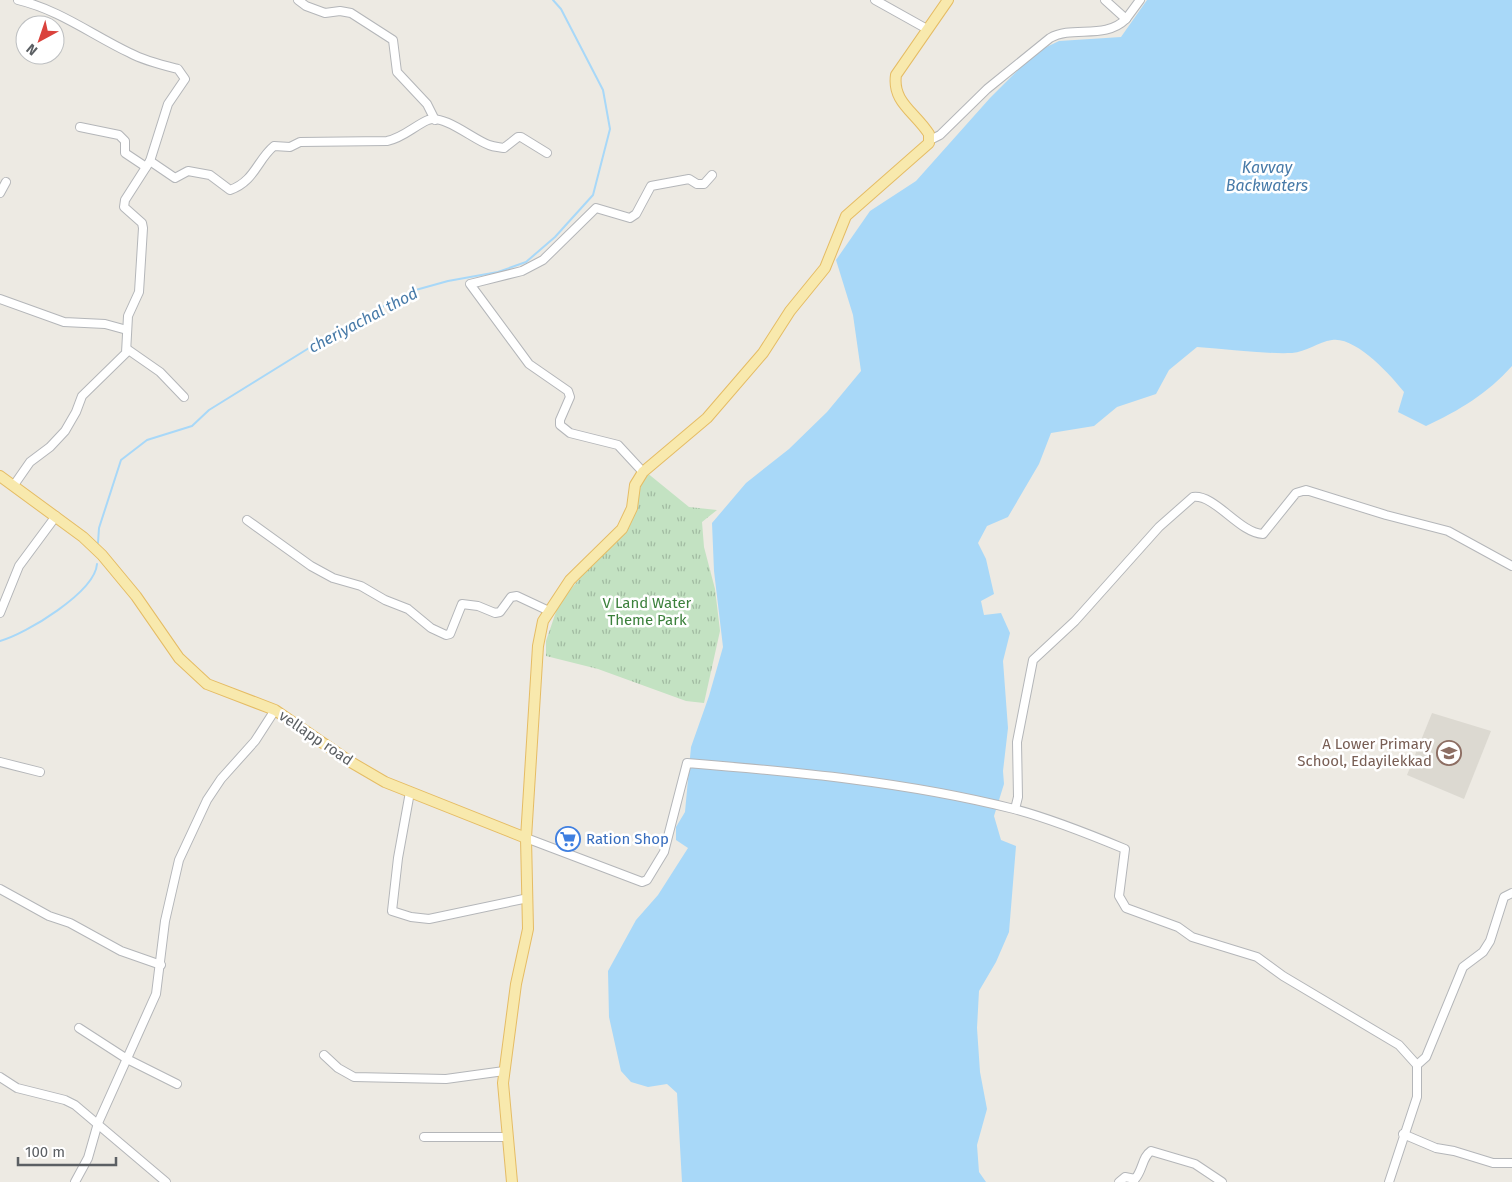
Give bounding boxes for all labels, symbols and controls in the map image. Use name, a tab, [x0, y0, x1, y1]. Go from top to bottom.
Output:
north arrow	[15, 15, 65, 65]
text: N	[23, 40, 41, 59]
water label: Kavvay Backwaters	[1226, 158, 1308, 195]
water label: cheriyachal thod	[305, 283, 421, 357]
park label: V Land Water Theme Park	[603, 594, 692, 629]
street label: vellapp road	[276, 707, 356, 769]
place label: A Lower Primary School, Edayilekkad	[1297, 735, 1433, 770]
school or university icon: A Lower Primary School, Edayilekkad	[1436, 740, 1462, 766]
supermarket icon: Ration Shop	[555, 826, 581, 852]
place label: Ration Shop	[586, 830, 669, 848]
scale bar	[18, 1134, 115, 1166]
text: 100 m	[25, 1143, 65, 1161]

